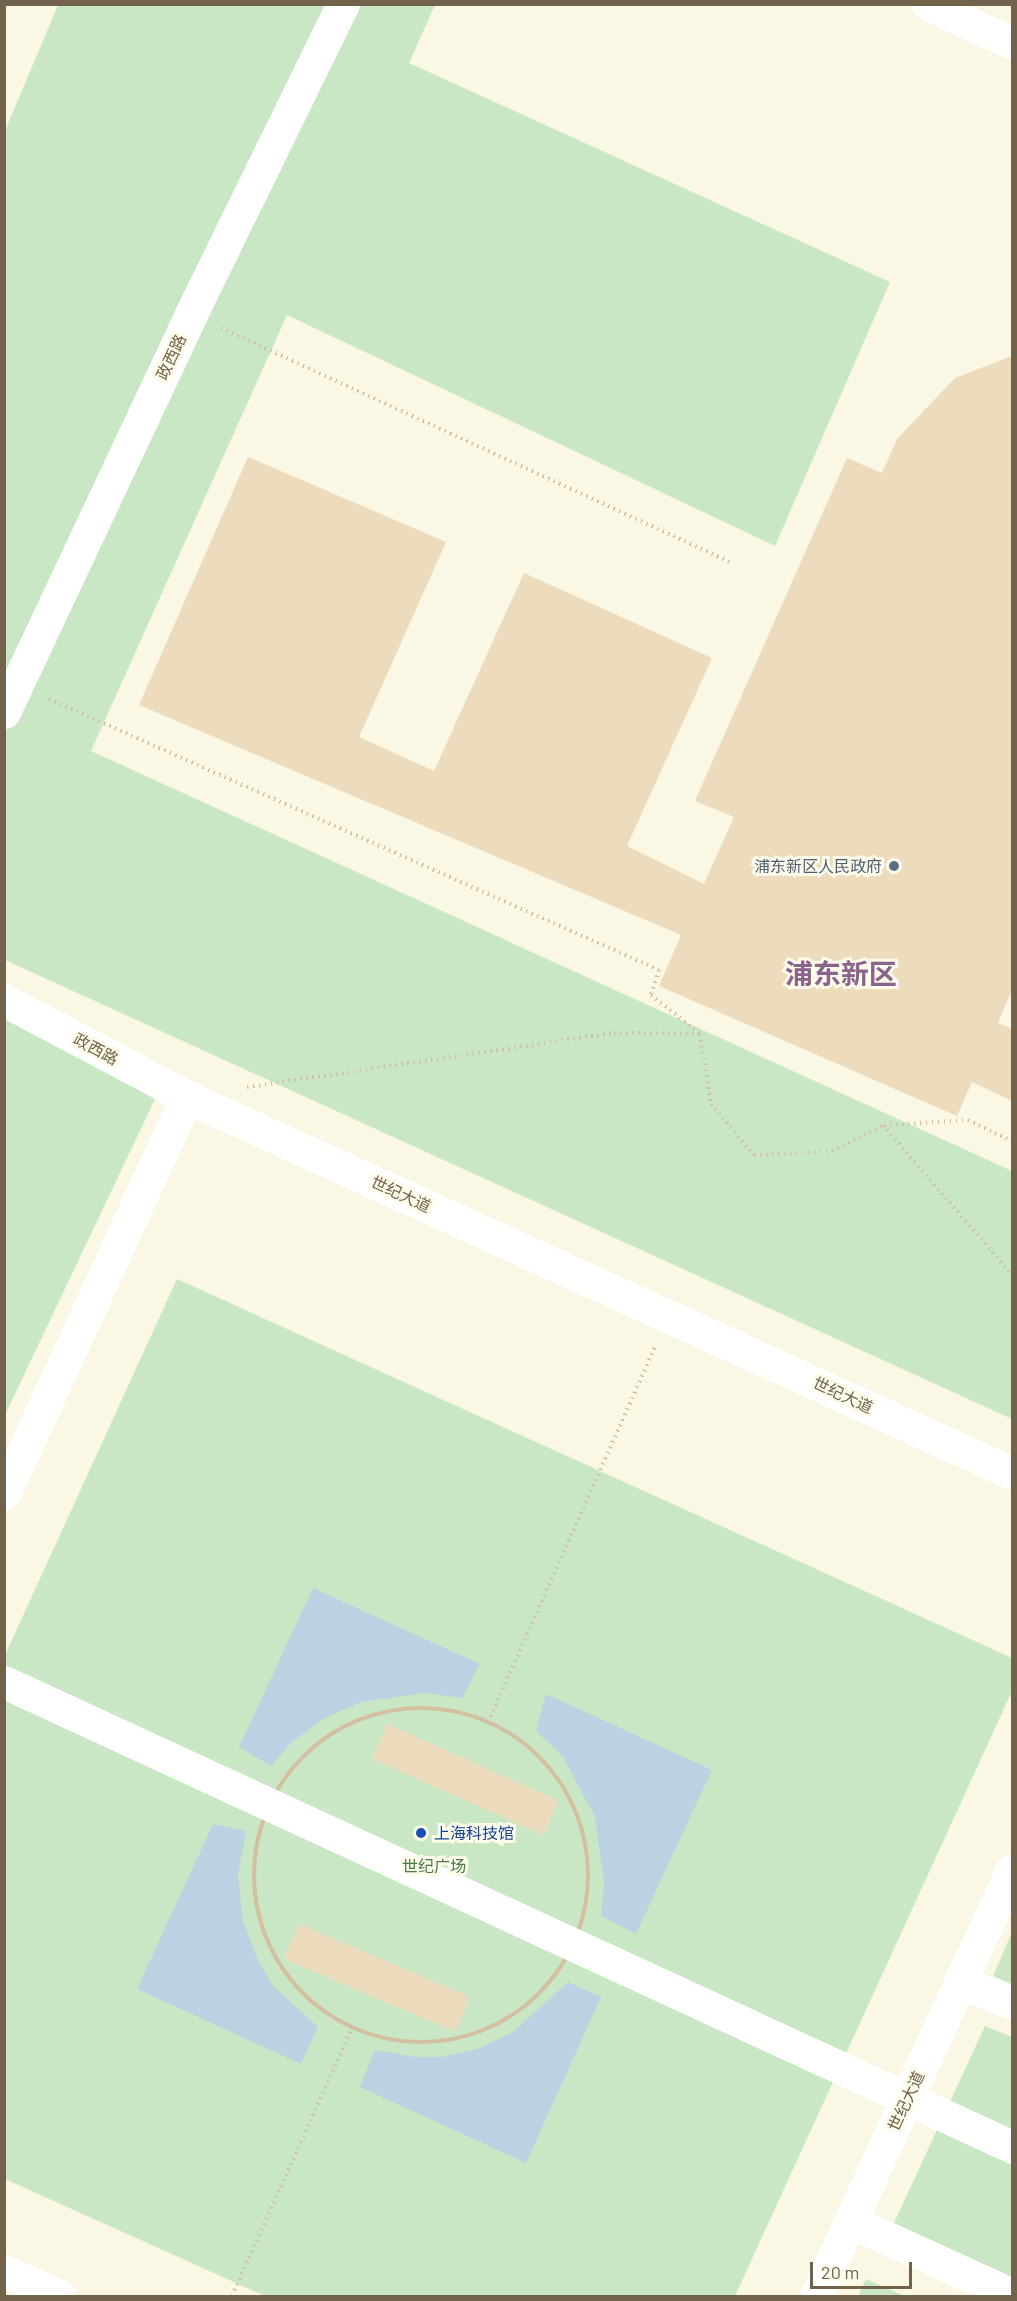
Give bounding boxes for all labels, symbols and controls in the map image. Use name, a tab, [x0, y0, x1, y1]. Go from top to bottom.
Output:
street label: 政西路	[152, 331, 190, 383]
place label: 浦东新区人民政府	[754, 856, 882, 876]
marker: 浦东新区人民政府	[887, 859, 901, 873]
district label: 浦东新区	[785, 956, 897, 990]
street label: 政西路	[70, 1029, 122, 1069]
street label: 世纪大道	[368, 1172, 434, 1216]
street label: 世纪大道	[810, 1373, 876, 1417]
place label: 上海科技馆	[434, 1823, 514, 1843]
marker: 上海科技馆	[412, 1824, 430, 1842]
park label: 世纪广场	[402, 1856, 466, 1876]
street label: 世纪大道	[884, 2068, 928, 2134]
scale bar	[813, 2250, 915, 2288]
text: 20 m	[821, 2261, 859, 2283]

